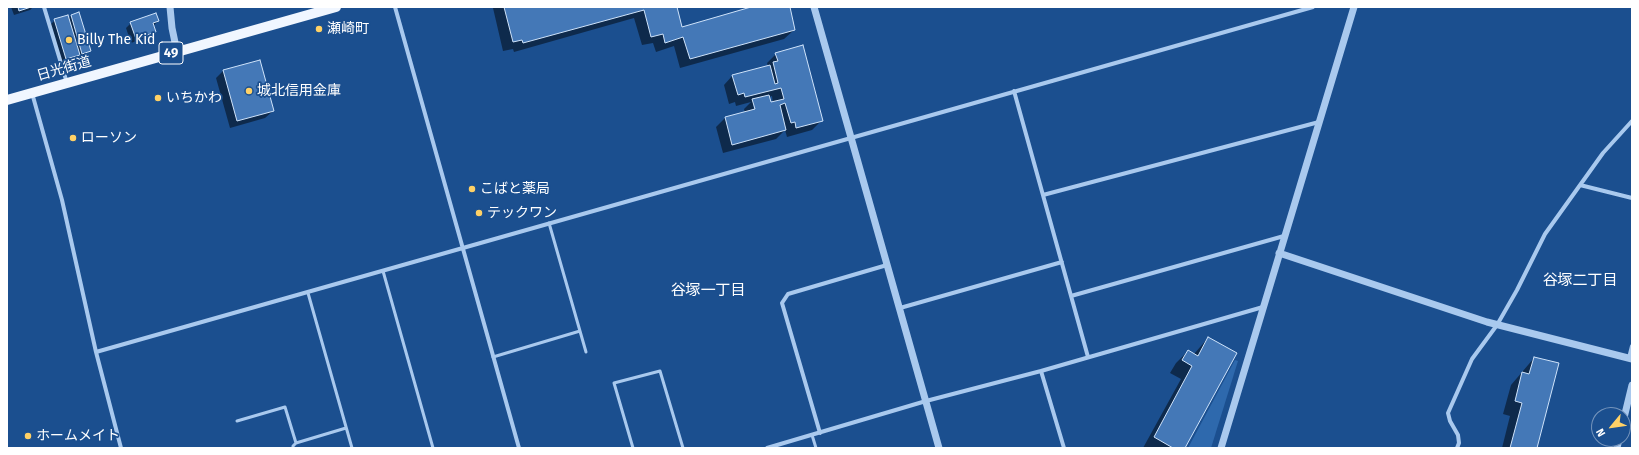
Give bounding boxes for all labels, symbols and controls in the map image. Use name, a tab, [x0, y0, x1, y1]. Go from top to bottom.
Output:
place label: 瀬崎町	[327, 21, 369, 37]
marker: 瀬崎町	[314, 24, 324, 34]
place label: Billy The Kid	[77, 32, 155, 48]
marker: Billy The Kid	[64, 35, 74, 45]
road number: 49	[159, 42, 183, 64]
street label: 日光街道	[35, 53, 93, 85]
place label: 城北信用金庫	[257, 83, 341, 99]
marker: 城北信用金庫	[244, 86, 254, 96]
place label: いちかわ	[166, 90, 222, 106]
marker: いちかわ	[153, 93, 163, 103]
place label: ローソン	[81, 130, 137, 146]
marker: ローソン	[68, 133, 78, 143]
place label: こばと薬局	[480, 181, 550, 197]
marker: こばと薬局	[467, 184, 477, 194]
place label: テックワン	[487, 205, 557, 221]
marker: テックワン	[474, 208, 484, 218]
district label: 谷塚二丁目	[1543, 272, 1617, 290]
district label: 谷塚一丁目	[671, 282, 745, 300]
north arrow	[1591, 407, 1631, 447]
text: N	[1593, 426, 1608, 439]
place label: ホームメイト	[36, 428, 120, 444]
marker: ホームメイト	[23, 431, 33, 441]

